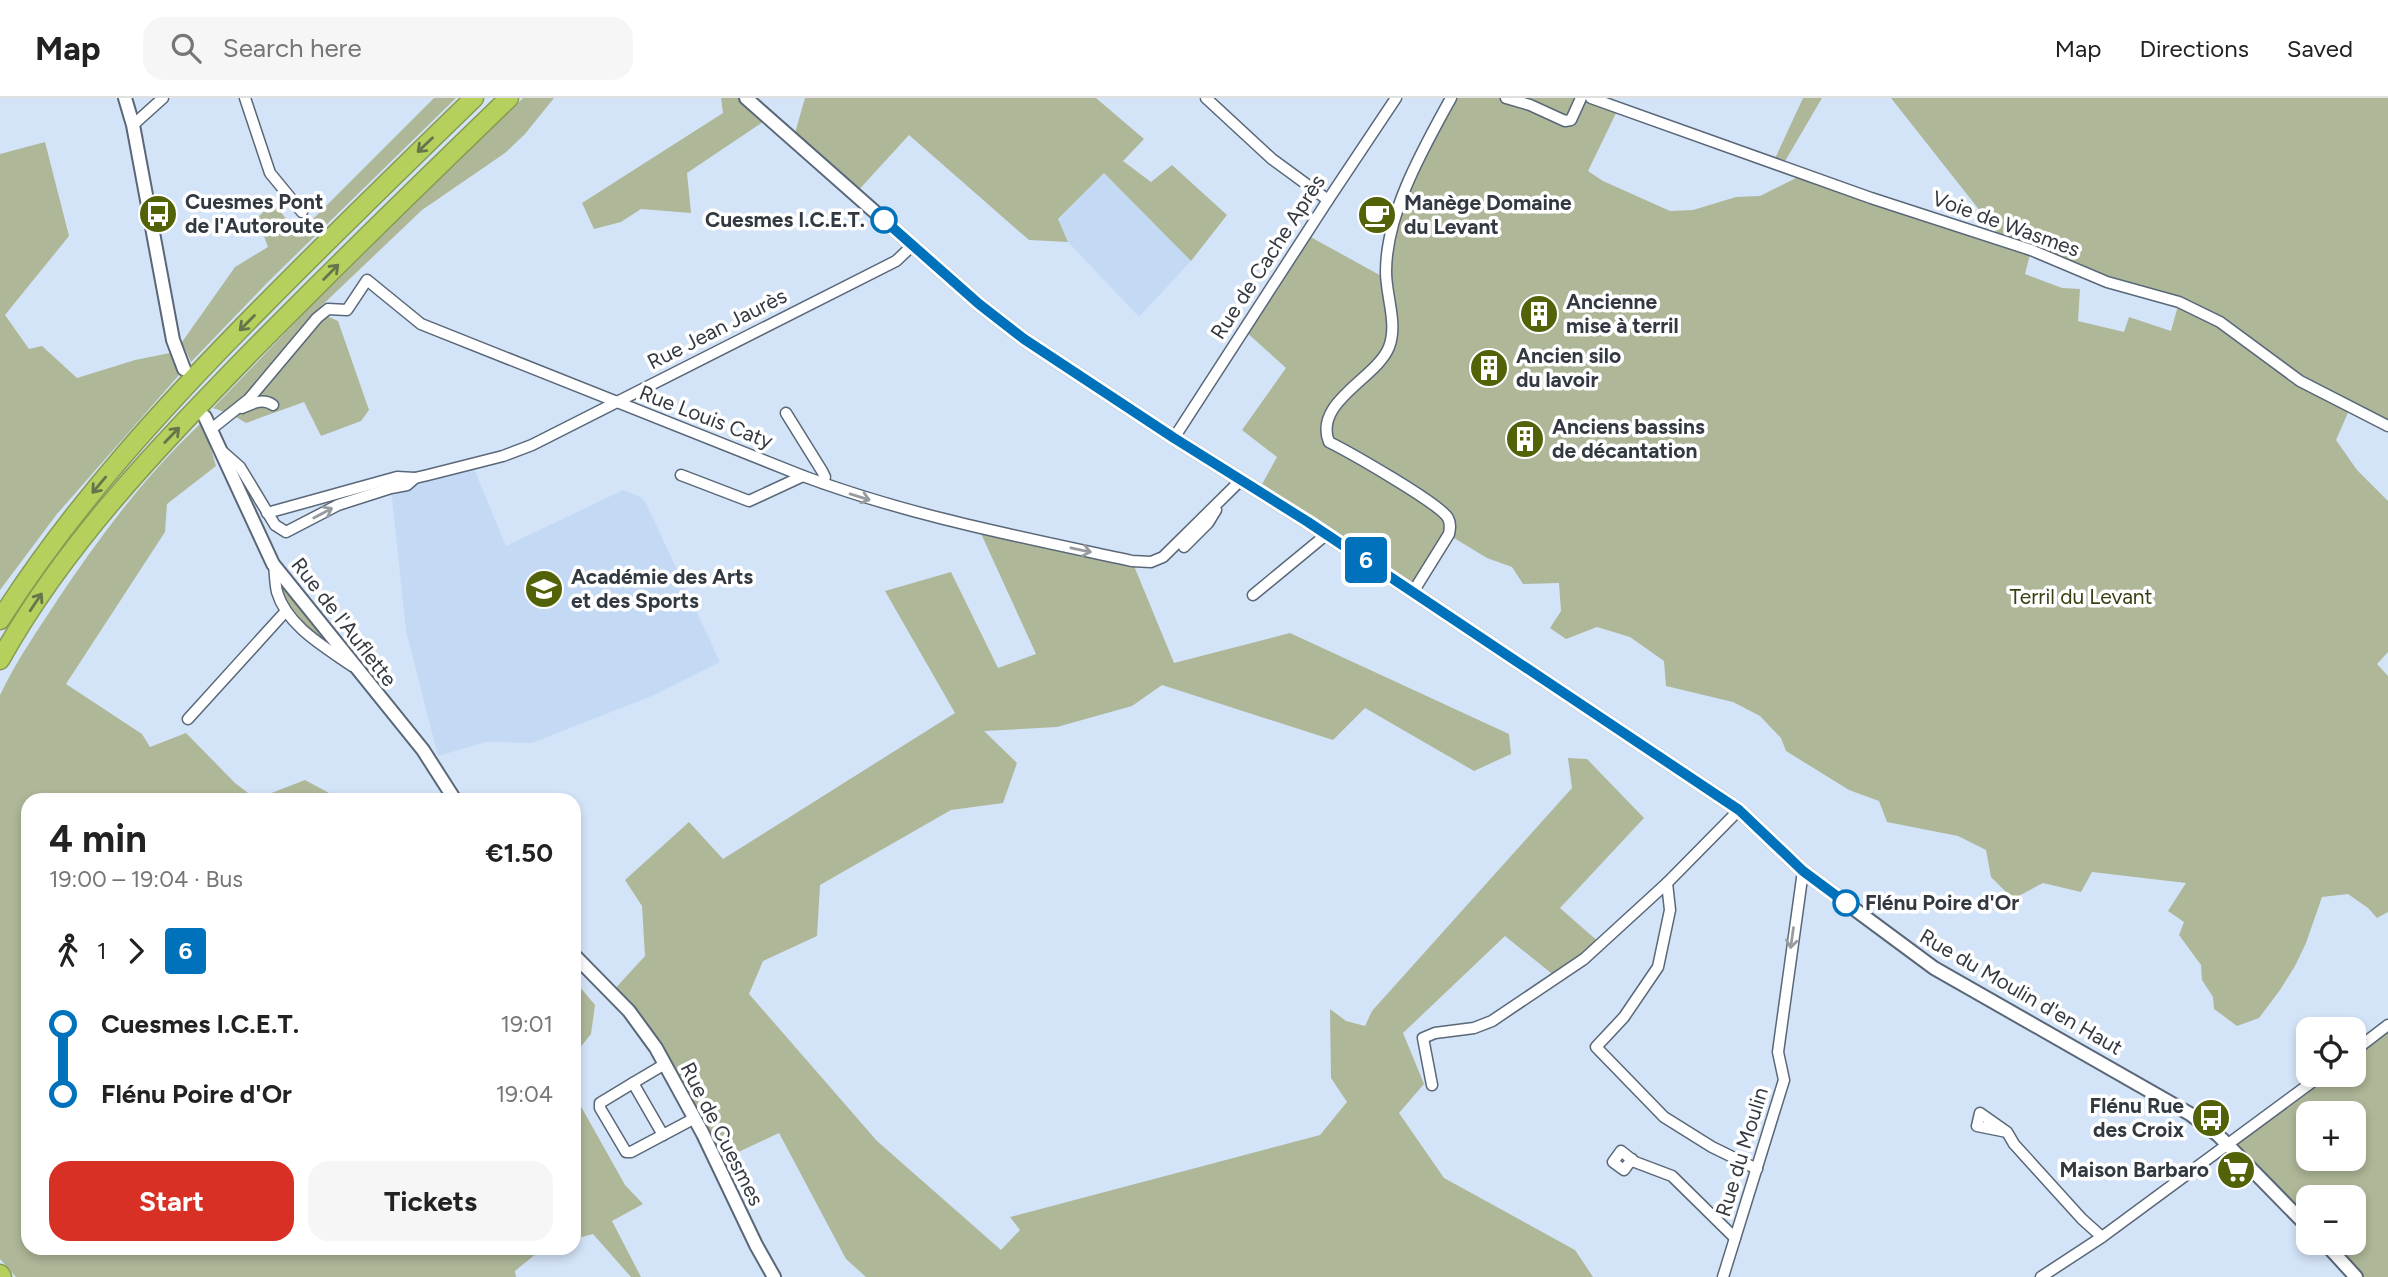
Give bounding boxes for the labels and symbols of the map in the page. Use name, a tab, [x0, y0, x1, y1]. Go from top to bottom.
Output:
one-way arrow	[417, 137, 434, 154]
street label: Rue de Cache Après	[1205, 170, 1330, 344]
street label: Voie de Wasmes	[1929, 185, 2083, 262]
place label: Cuesmes Pont de l'Autoroute	[185, 189, 324, 238]
place label: Manège Domaine du Levant	[1404, 190, 1572, 239]
bus stop icon: Cuesmes Pont de l'Autoroute	[137, 193, 179, 235]
cafe icon: Manège Domaine du Levant	[1356, 194, 1398, 236]
place label: Cuesmes I.C.E.T.	[705, 207, 865, 232]
marker: Cuesmes I.C.E.T.	[871, 207, 897, 233]
one-way arrow	[322, 263, 339, 280]
street label: Rue Jean Jaurès	[643, 283, 791, 374]
place label: Ancienne mise à terril	[1566, 289, 1679, 338]
building icon: Ancienne mise à terril	[1518, 293, 1560, 335]
one-way arrow	[238, 314, 255, 331]
place label: Ancien silo du lavoir	[1516, 343, 1621, 392]
building icon: Ancien silo du lavoir	[1468, 347, 1510, 389]
street label: Rue Louis Caty	[636, 380, 776, 453]
place label: Anciens bassins de décantation	[1552, 414, 1705, 463]
building icon: Anciens bassins de décantation	[1504, 418, 1546, 460]
one-way arrow	[164, 427, 181, 444]
one-way arrow	[91, 476, 107, 494]
one-way arrow	[849, 491, 871, 504]
one-way arrow	[312, 506, 332, 520]
line badge: 6	[1343, 537, 1389, 583]
one-way arrow	[1069, 544, 1092, 557]
street label: Rue de l'Auflette	[286, 552, 402, 691]
place label: Académie des Arts et des Sports	[571, 564, 753, 613]
school or university icon: Académie des Arts et des Sports	[523, 568, 565, 610]
park label: Terril du Levant	[2010, 584, 2153, 609]
one-way arrow	[29, 593, 43, 612]
marker: Flénu Poire d'Or	[1833, 890, 1859, 916]
place label: Flénu Poire d'Or	[1865, 890, 2019, 915]
street label: Rue du Moulin d'en Haut	[1915, 923, 2127, 1060]
one-way arrow	[1785, 926, 1798, 949]
street label: Rue de Cuesmes	[676, 1058, 769, 1210]
street label: Rue du Moulin	[1710, 1084, 1773, 1219]
place label: Flénu Rue des Croix	[2090, 1093, 2185, 1142]
bus stop icon: Flénu Rue des Croix	[2190, 1097, 2232, 1139]
supermarket icon: Maison Barbaro	[2215, 1149, 2257, 1191]
place label: Maison Barbaro	[2060, 1157, 2209, 1182]

